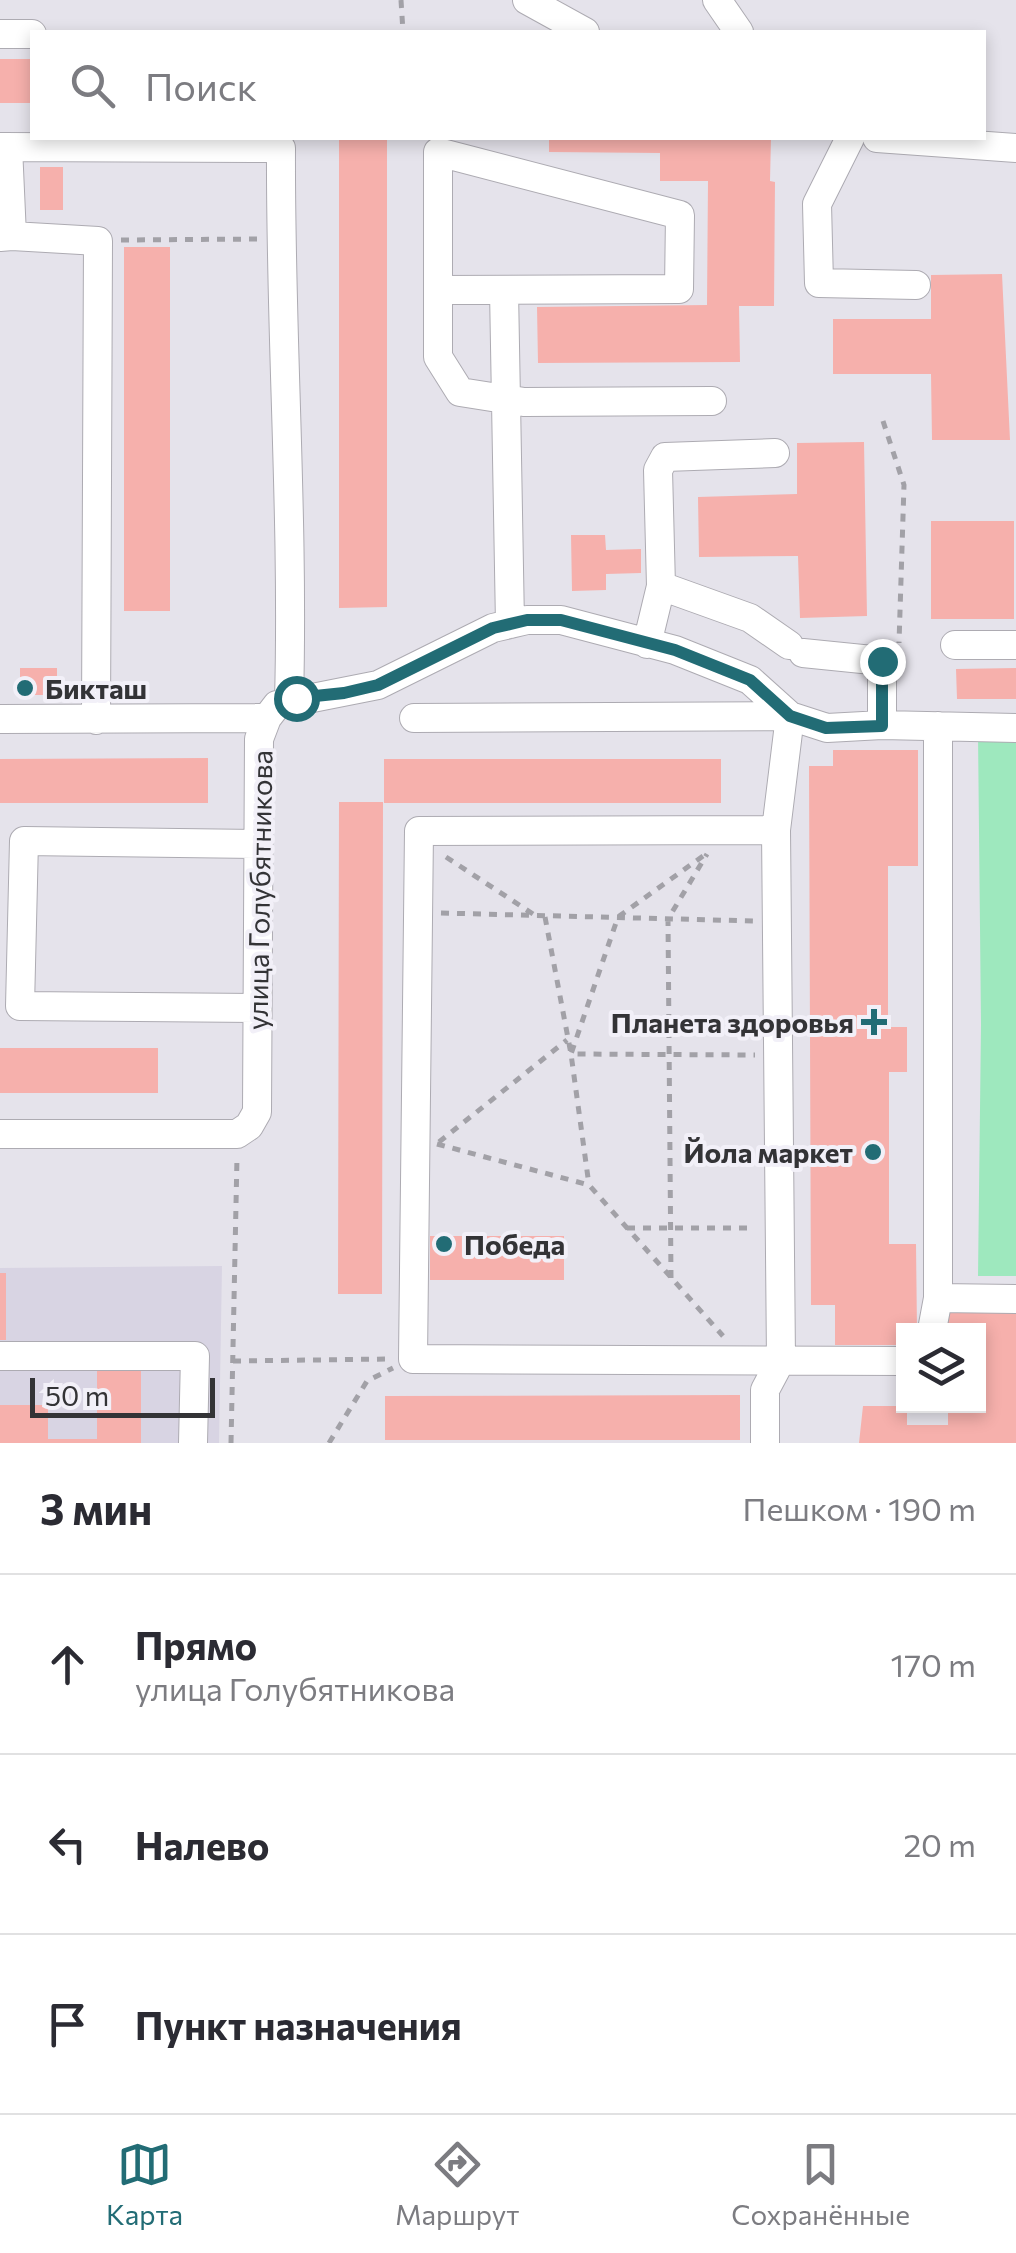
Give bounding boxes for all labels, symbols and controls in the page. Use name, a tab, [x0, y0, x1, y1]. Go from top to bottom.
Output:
search box	[30, 30, 986, 140]
icon: search	[65, 58, 120, 113]
text: Поиск	[145, 62, 257, 109]
route end	[860, 639, 906, 685]
place label: Бикташ	[45, 671, 147, 705]
route start	[274, 676, 320, 722]
marker: Бикташ	[14, 677, 36, 699]
street label: улица Голубятникова	[240, 750, 278, 1030]
place label: Планета здоровья	[611, 1005, 854, 1039]
marker: Планета здоровья	[863, 1011, 885, 1033]
place label: Йола маркет	[683, 1135, 853, 1169]
marker: Йола маркет	[862, 1141, 884, 1163]
place label: Победа	[464, 1227, 565, 1261]
marker: Победа	[433, 1233, 455, 1255]
map controls	[896, 1323, 986, 1413]
button: layers	[896, 1323, 986, 1413]
scale bar	[30, 1373, 215, 1418]
text: 50 m	[45, 1378, 109, 1412]
text: 3 мин	[40, 1482, 152, 1534]
text: Пешком · 190 m	[743, 1488, 976, 1528]
text: Прямо	[135, 1621, 257, 1668]
icon: ahead	[40, 1637, 95, 1692]
text: 170 m	[891, 1644, 976, 1684]
text: улица Голубятникова	[135, 1668, 455, 1708]
icon: left	[40, 1817, 95, 1872]
text: Налево	[135, 1821, 269, 1868]
text: 20 m	[903, 1824, 976, 1864]
icon: arrive	[40, 1997, 95, 2052]
text: Пункт назначения	[135, 2001, 462, 2048]
tab: Карта	[106, 2137, 183, 2231]
tab: Маршрут	[395, 2137, 519, 2231]
tab: Сохранённые	[731, 2137, 910, 2231]

